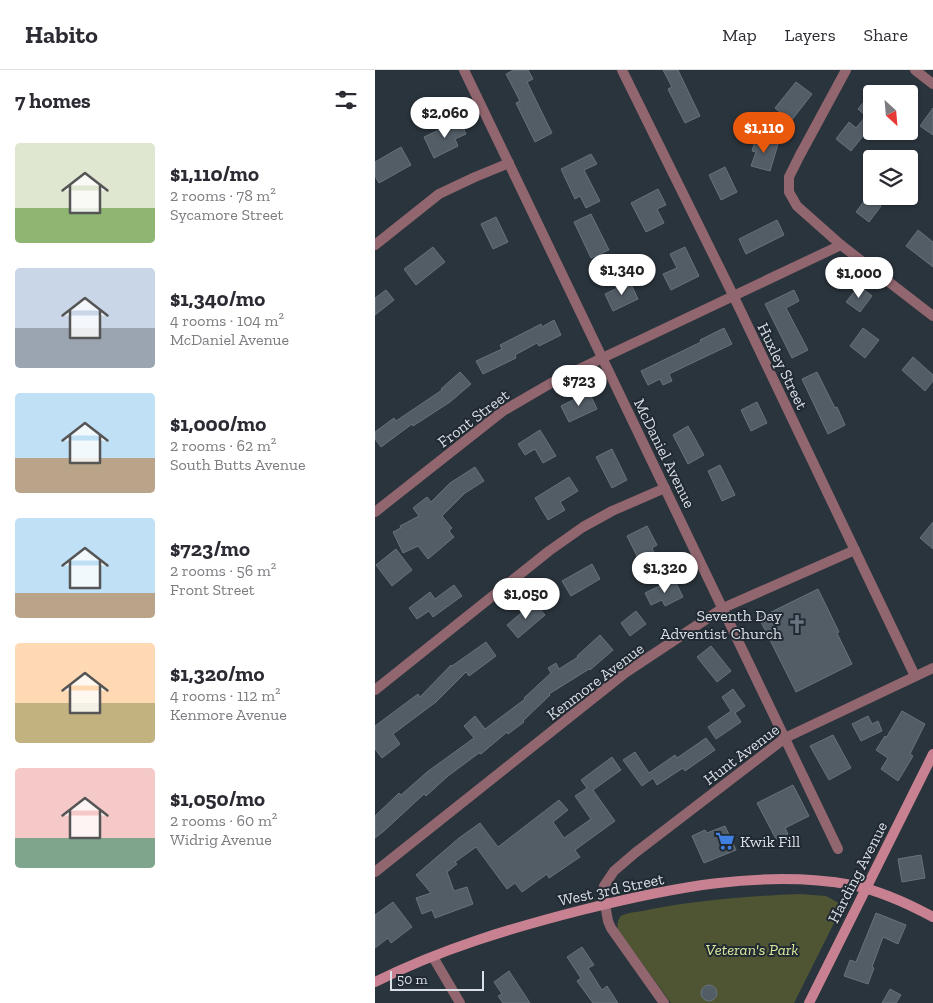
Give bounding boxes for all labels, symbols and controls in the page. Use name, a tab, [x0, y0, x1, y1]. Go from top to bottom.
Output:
text: Habito	[25, 20, 98, 49]
text: Map	[722, 24, 757, 46]
text: Layers	[785, 24, 836, 46]
text: Share	[864, 24, 908, 46]
north arrow	[863, 85, 917, 140]
map controls	[863, 85, 918, 205]
icon: filters	[332, 86, 360, 114]
text: 7 homes	[15, 88, 91, 113]
pin: $2,060	[404, 97, 486, 139]
text: $2,060	[421, 103, 469, 122]
pin: $1,110	[723, 112, 805, 154]
text: $1,110	[744, 118, 784, 137]
button: layers	[863, 150, 918, 205]
text: $1,110/mo	[170, 161, 259, 186]
icon: home	[55, 163, 115, 223]
text: 2 rooms · 78 m²	[170, 186, 276, 205]
text: Sycamore Street	[170, 205, 284, 224]
pin: $1,340	[581, 254, 663, 296]
pin: $1,000	[818, 256, 900, 299]
text: $1,340	[600, 260, 644, 279]
text: $1,000	[836, 263, 882, 282]
text: $1,340/mo	[170, 286, 265, 311]
icon: home	[55, 288, 115, 348]
text: 4 rooms · 104 m²	[170, 311, 284, 330]
street label: Huxley Street	[753, 320, 812, 413]
text: McDaniel Avenue	[170, 330, 289, 349]
pin: $723	[549, 364, 609, 407]
text: $723	[563, 371, 595, 390]
street label: Front Street	[434, 385, 513, 451]
street label: McDaniel Avenue	[630, 396, 699, 511]
text: $1,000/mo	[170, 411, 266, 436]
icon: home	[55, 413, 115, 473]
text: 2 rooms · 62 m²	[170, 436, 276, 455]
text: South Butts Avenue	[170, 455, 305, 474]
text: $723/mo	[170, 536, 250, 561]
icon: home	[55, 538, 115, 598]
pin: $1,320	[624, 552, 706, 594]
text: $1,320	[643, 558, 687, 577]
text: 2 rooms · 56 m²	[170, 561, 276, 580]
pin: $1,050	[485, 578, 567, 620]
text: Front Street	[170, 580, 255, 599]
text: $1,050	[504, 584, 548, 603]
place label: Seventh Day Adventist Church	[660, 606, 783, 643]
church icon: Seventh Day Adventist Church	[786, 613, 808, 635]
street label: Kenmore Avenue	[543, 639, 648, 724]
text: $1,320/mo	[170, 661, 265, 686]
icon: home	[55, 663, 115, 723]
text: 4 rooms · 112 m²	[170, 686, 281, 705]
text: Kenmore Avenue	[170, 705, 287, 724]
street label: Hunt Avenue	[700, 720, 783, 789]
text: $1,050/mo	[170, 786, 265, 811]
icon: home	[55, 788, 115, 848]
text: 2 rooms · 60 m²	[170, 811, 277, 830]
street label: Harding Avenue	[824, 818, 891, 926]
text: Widrig Avenue	[170, 830, 272, 849]
supermarket icon: Kwik Fill	[714, 830, 736, 852]
place label: Kwik Fill	[740, 832, 800, 851]
street label: West 3rd Street	[557, 869, 666, 910]
park label: Veteran's Park	[706, 940, 798, 959]
scale bar	[390, 968, 484, 991]
text: 50 m	[397, 971, 428, 988]

